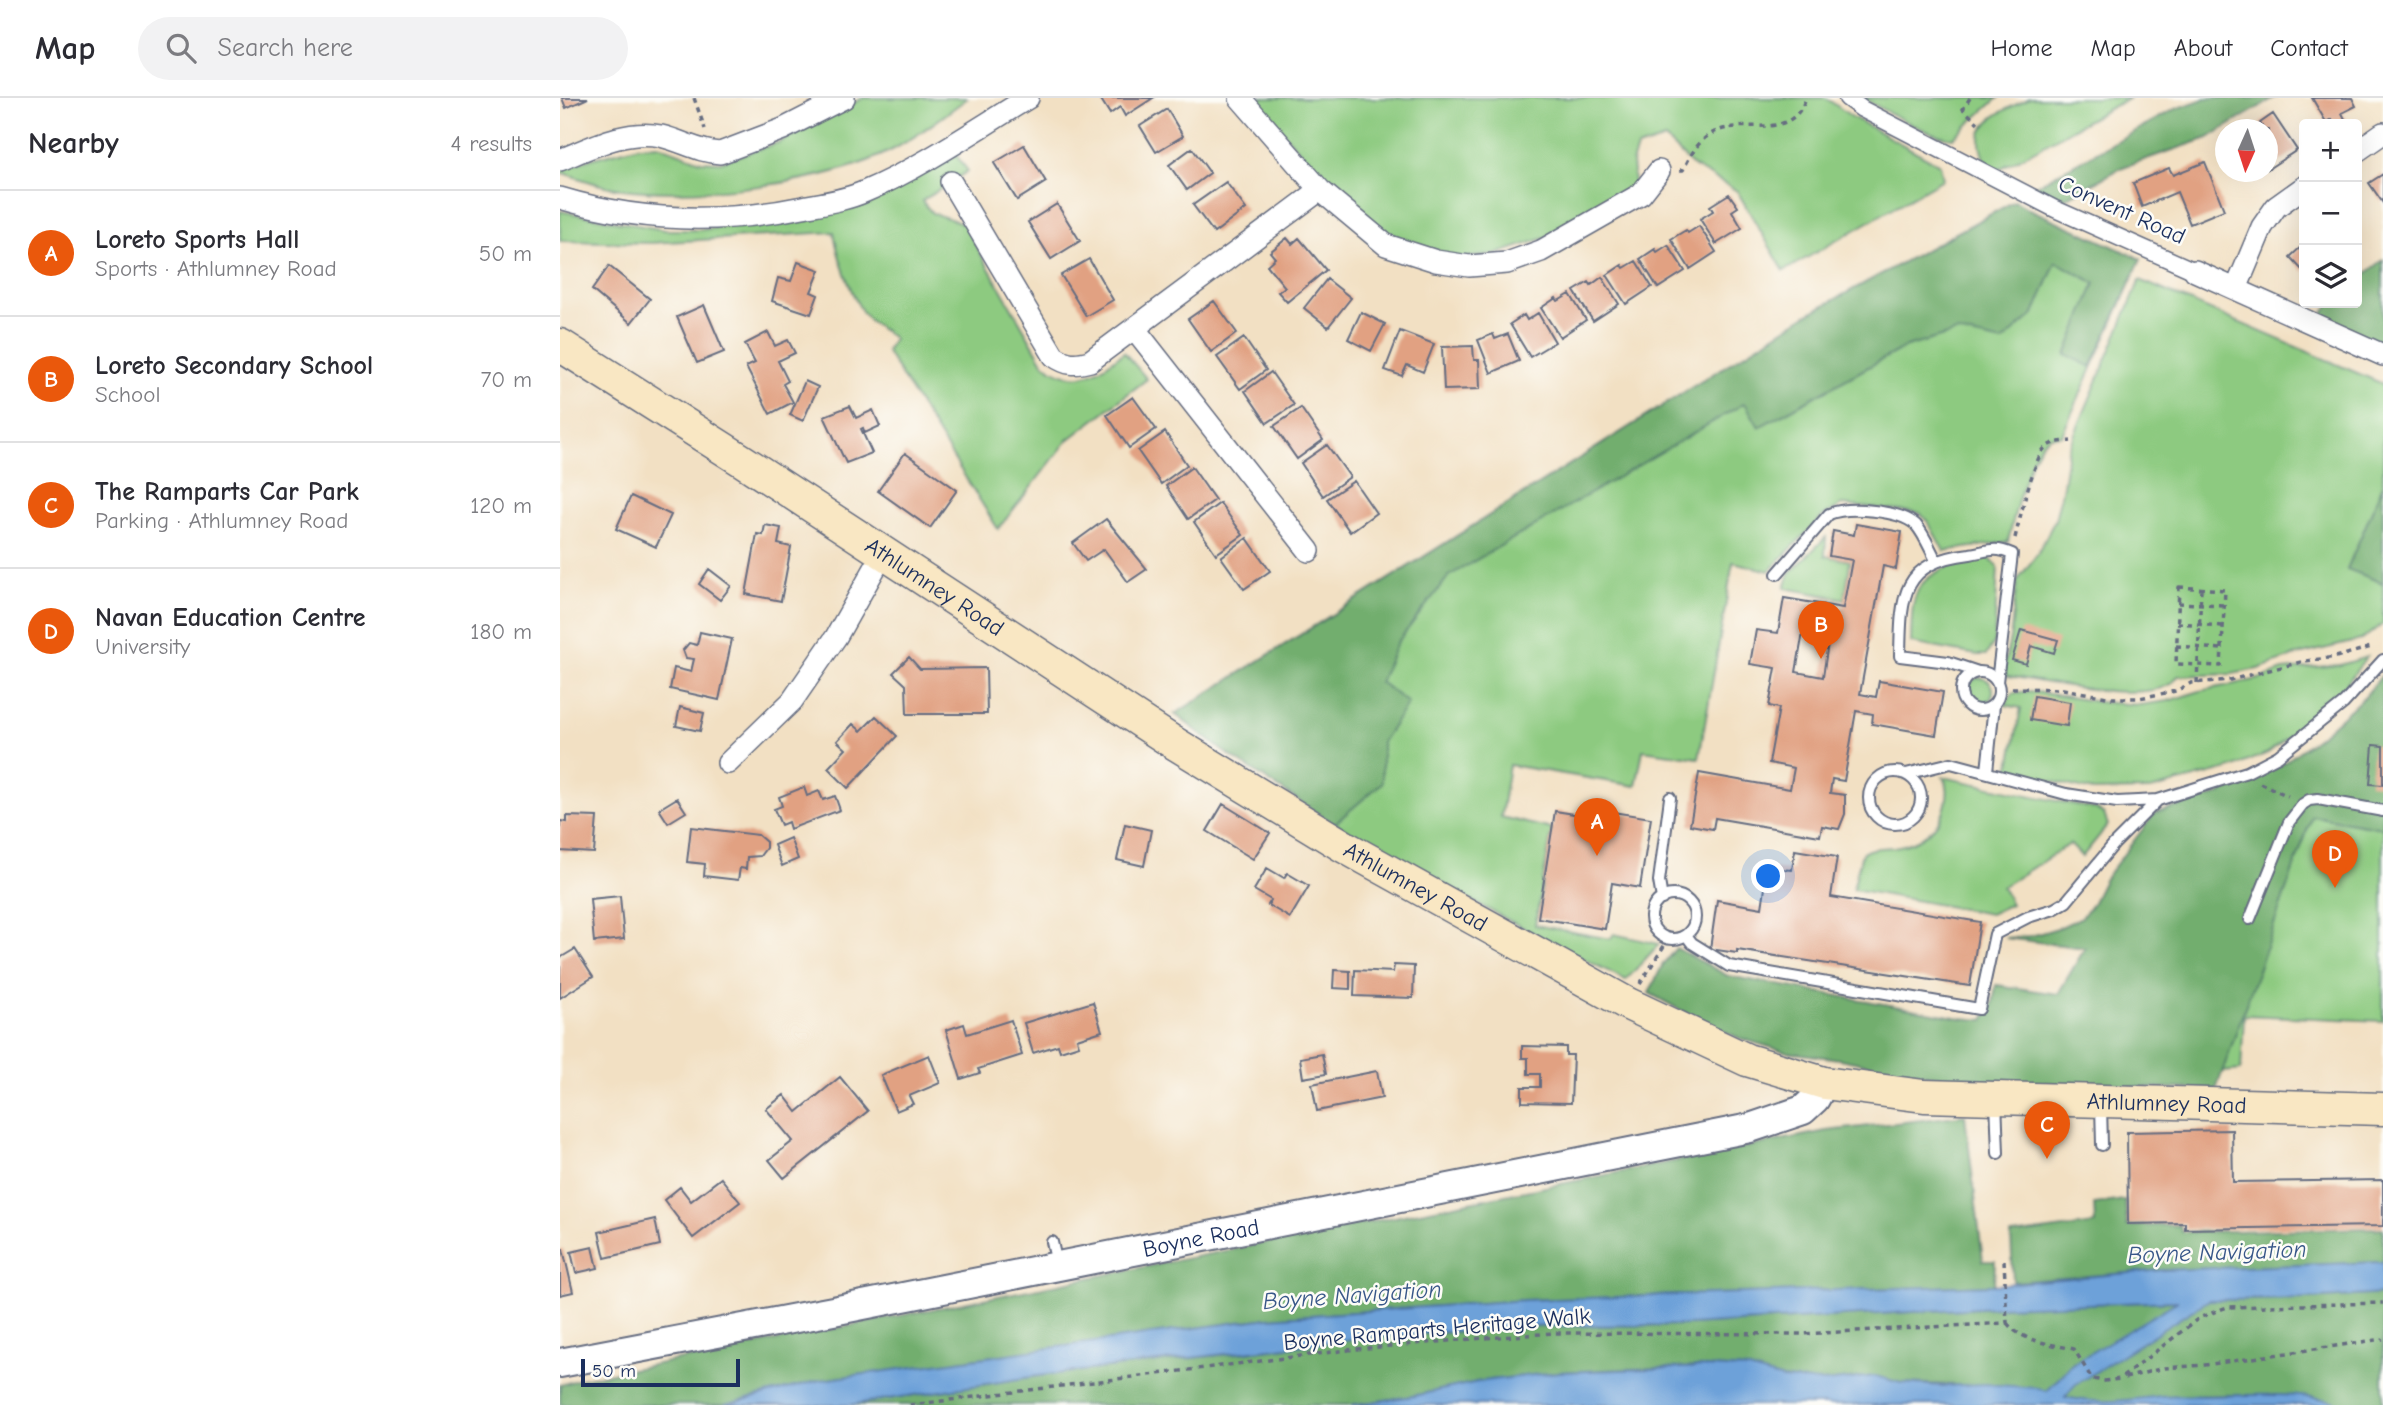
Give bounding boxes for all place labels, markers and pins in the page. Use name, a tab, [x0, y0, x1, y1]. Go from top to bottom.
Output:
pin: B	[1798, 601, 1844, 659]
pin: A	[1574, 798, 1620, 856]
pin: D	[2312, 830, 2358, 888]
pin: C	[2024, 1101, 2070, 1159]

